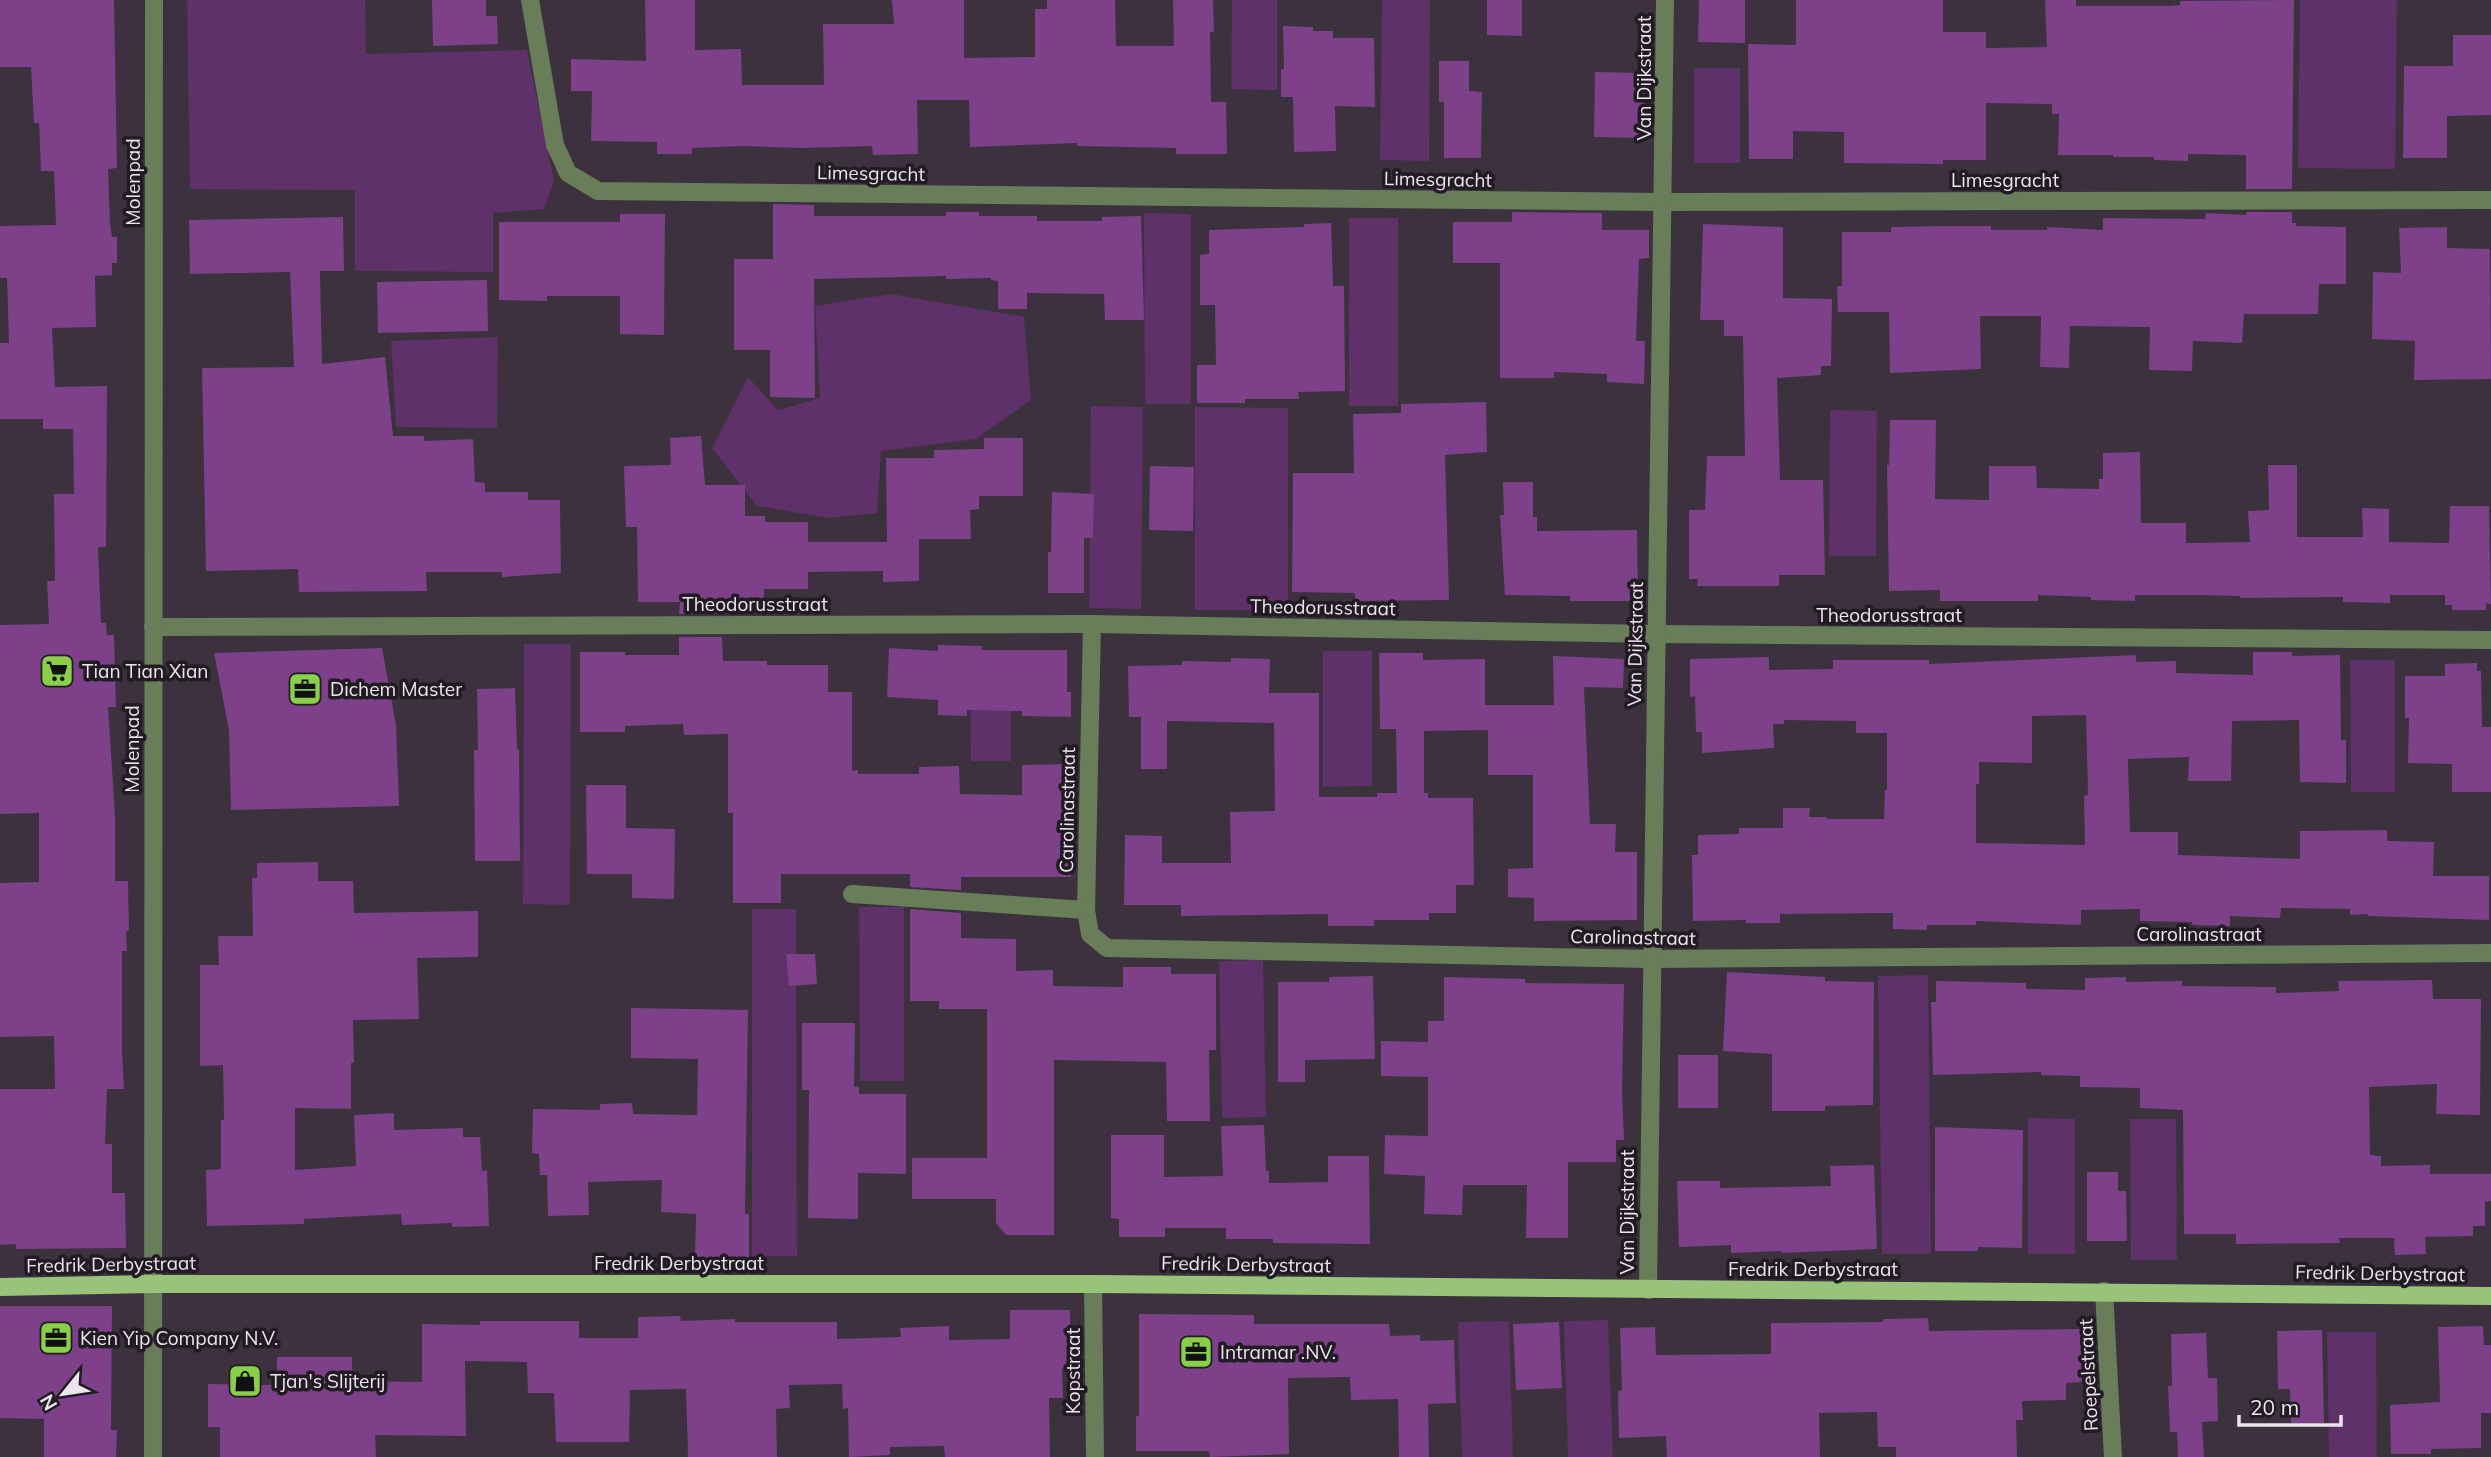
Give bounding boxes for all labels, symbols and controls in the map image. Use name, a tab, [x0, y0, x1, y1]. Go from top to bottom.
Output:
street label: Van Dijkstraat	[1632, 15, 1656, 140]
street label: Molenpad	[121, 138, 145, 226]
street label: Limesgracht	[817, 160, 926, 186]
street label: Limesgracht	[1384, 166, 1493, 192]
street label: Limesgracht	[1951, 168, 2059, 192]
street label: Van Dijkstraat	[1622, 581, 1648, 707]
street label: Theodorusstraat	[682, 592, 828, 616]
street label: Theodorusstraat	[1250, 594, 1396, 620]
street label: Theodorusstraat	[1816, 603, 1962, 627]
supermarket icon: Tian Tian Xian	[38, 652, 76, 690]
place label: Tian Tian Xian	[82, 659, 208, 683]
office icon: Dichem Master	[286, 670, 324, 708]
place label: Dichem Master	[330, 677, 462, 701]
street label: Molenpad	[120, 705, 144, 793]
street label: Carolinastraat	[1054, 747, 1080, 873]
street label: Carolinastraat	[2136, 922, 2262, 946]
street label: Carolinastraat	[1570, 924, 1696, 950]
street label: Van Dijkstraat	[1615, 1149, 1639, 1274]
street label: Fredrik Derbystraat	[26, 1251, 197, 1277]
street label: Fredrik Derbystraat	[594, 1251, 764, 1275]
street label: Fredrik Derbystraat	[1161, 1251, 1332, 1277]
street label: Fredrik Derbystraat	[1728, 1257, 1898, 1281]
street label: Fredrik Derbystraat	[2295, 1260, 2466, 1286]
street label: Roepelstraat	[2073, 1318, 2103, 1432]
office icon: Kien Yip Company N.V.	[37, 1319, 75, 1357]
place label: Kien Yip Company N.V.	[80, 1326, 278, 1350]
street label: Kopstraat	[1061, 1327, 1085, 1414]
office icon: Intramar .NV.	[1177, 1333, 1215, 1371]
place label: Intramar .NV.	[1220, 1340, 1336, 1364]
north arrow	[28, 1359, 98, 1429]
shop icon: Tjan's Slijterij	[226, 1362, 264, 1400]
place label: Tjan's Slijterij	[270, 1369, 385, 1393]
scale bar	[2239, 1384, 2340, 1428]
text: N	[34, 1390, 62, 1415]
text: 20 m	[2250, 1394, 2299, 1420]

